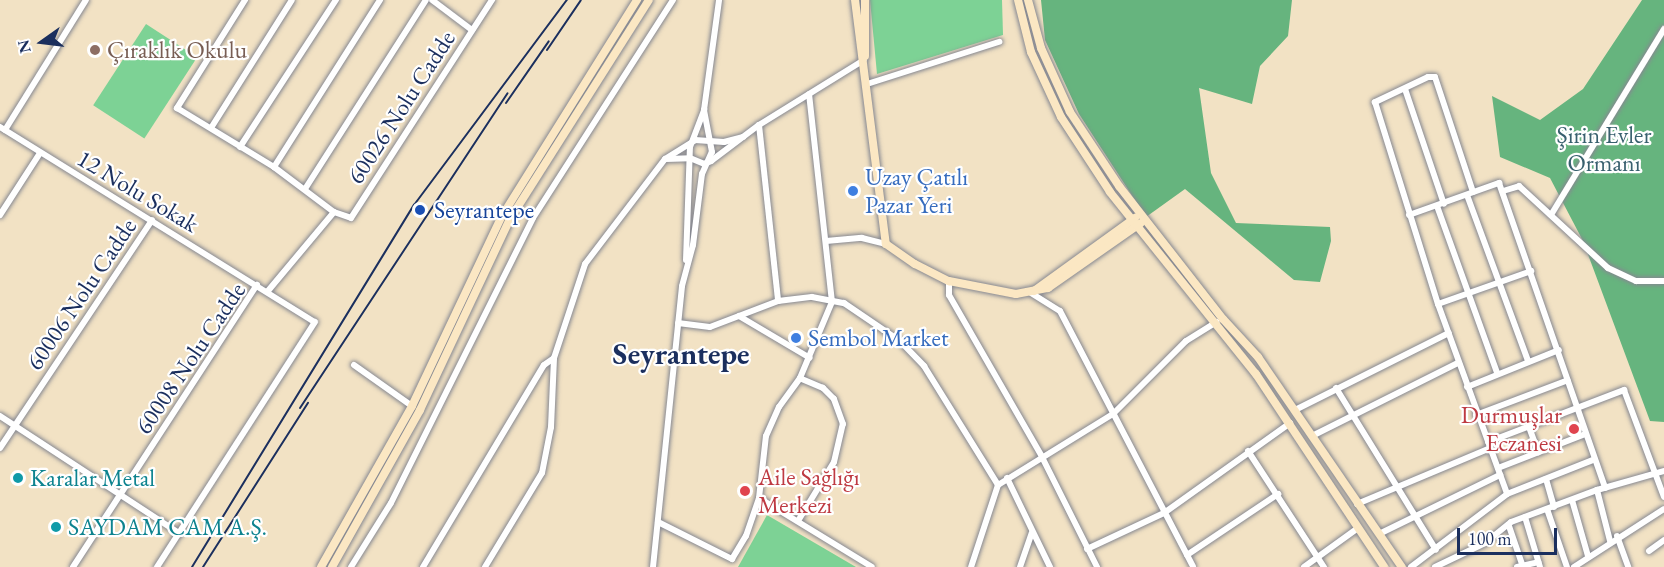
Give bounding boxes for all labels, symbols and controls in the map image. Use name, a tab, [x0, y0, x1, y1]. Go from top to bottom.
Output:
north arrow	[12, 12, 72, 72]
street label: 60026 Nolu Cadde	[341, 25, 461, 189]
place label: Çıraklık Okulu	[107, 36, 247, 64]
text: N	[12, 38, 36, 55]
marker: Çıraklık Okulu	[88, 43, 102, 57]
park label: Şirin Evler Ormanı	[1557, 121, 1651, 177]
street label: 12 Nolu Sokak	[72, 144, 204, 238]
place label: Uzay Çatılı Pazar Yeri	[865, 163, 968, 219]
marker: Uzay Çatılı Pazar Yeri	[846, 184, 860, 198]
place label: Seyrantepe	[434, 196, 534, 224]
marker: Seyrantepe	[411, 201, 429, 219]
street label: 60006 Nolu Cadde	[20, 213, 142, 375]
street label: 60008 Nolu Cadde	[129, 277, 251, 439]
place label: Sembol Market	[808, 324, 949, 352]
marker: Sembol Market	[789, 331, 803, 345]
district label: Seyrantepe	[613, 336, 749, 372]
place label: Durmuşlar Eczanesi	[1461, 401, 1562, 457]
marker: Durmuşlar Eczanesi	[1567, 422, 1581, 436]
place label: Aile Sağlığı Merkezi	[758, 463, 860, 519]
place label: Karalar Metal	[30, 464, 155, 492]
marker: Karalar Metal	[11, 471, 25, 485]
marker: Aile Sağlığı Merkezi	[736, 482, 754, 500]
place label: SAYDAM CAM A.Ş.	[68, 513, 267, 541]
scale bar	[1460, 516, 1560, 554]
marker: SAYDAM CAM A.Ş.	[49, 520, 63, 534]
text: 100 m	[1468, 527, 1512, 550]

